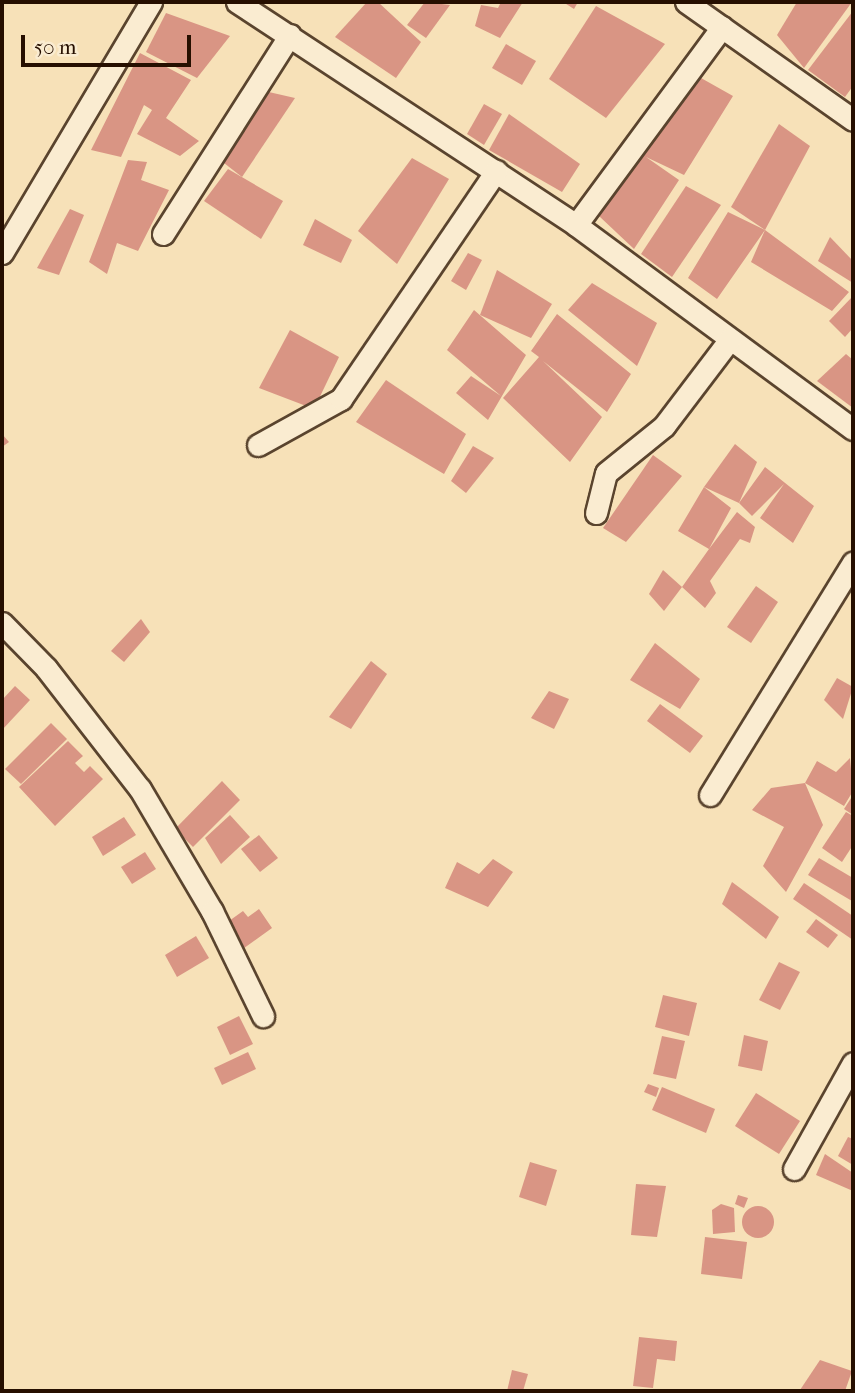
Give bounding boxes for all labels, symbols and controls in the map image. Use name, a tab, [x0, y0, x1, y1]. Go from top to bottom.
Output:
scale bar	[24, 21, 194, 65]
text: 50 m	[34, 35, 77, 59]

